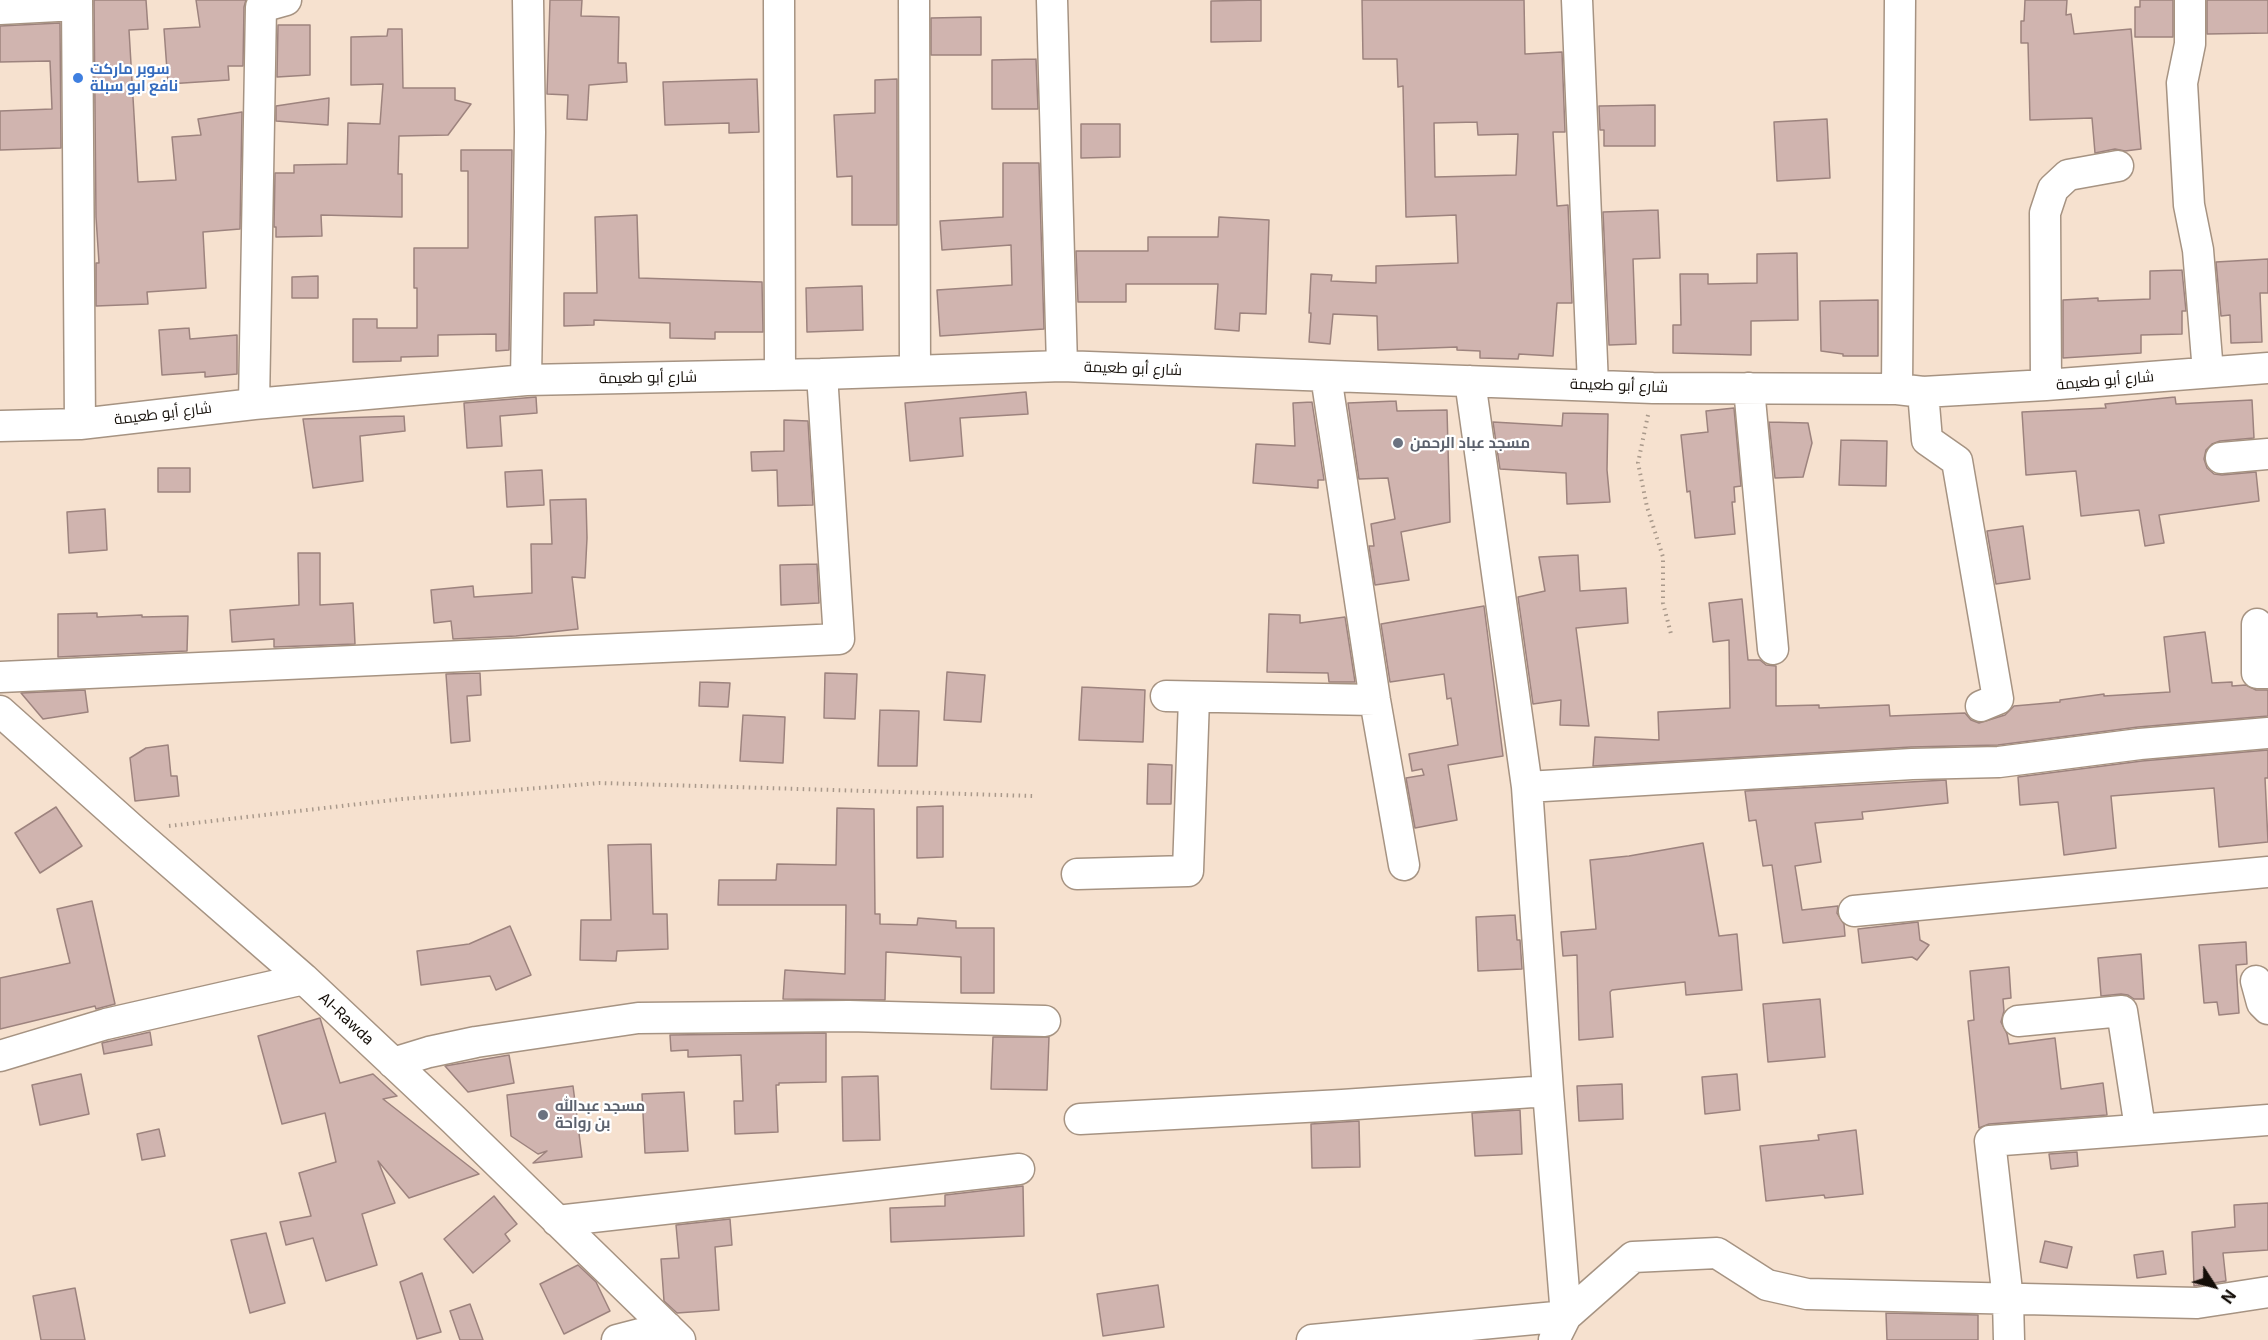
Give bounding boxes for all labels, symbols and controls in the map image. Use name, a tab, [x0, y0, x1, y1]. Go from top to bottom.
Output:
place label: سوبر ماركت نافع ابو سبلة	[90, 60, 178, 95]
marker: سوبر ماركت نافع ابو سبلة	[71, 71, 85, 85]
street label: شارع أبو طعيمة	[1084, 358, 1182, 380]
street label: شارع أبو طعيمة	[599, 368, 697, 388]
street label: شارع أبو طعيمة	[2055, 368, 2155, 394]
street label: شارع أبو طعيمة	[1570, 375, 1668, 397]
street label: شارع أبو طعيمة	[113, 399, 213, 429]
place label: مسجد عباد الرحمن	[1410, 434, 1530, 452]
marker: مسجد عباد الرحمن	[1391, 436, 1405, 450]
street label: Al-Rawda	[315, 989, 377, 1049]
place label: مسجد عبدالله بن رواحة	[555, 1097, 645, 1132]
marker: مسجد عبدالله بن رواحة	[536, 1108, 550, 1122]
north arrow	[2184, 1256, 2244, 1316]
text: N	[2217, 1286, 2240, 1307]

